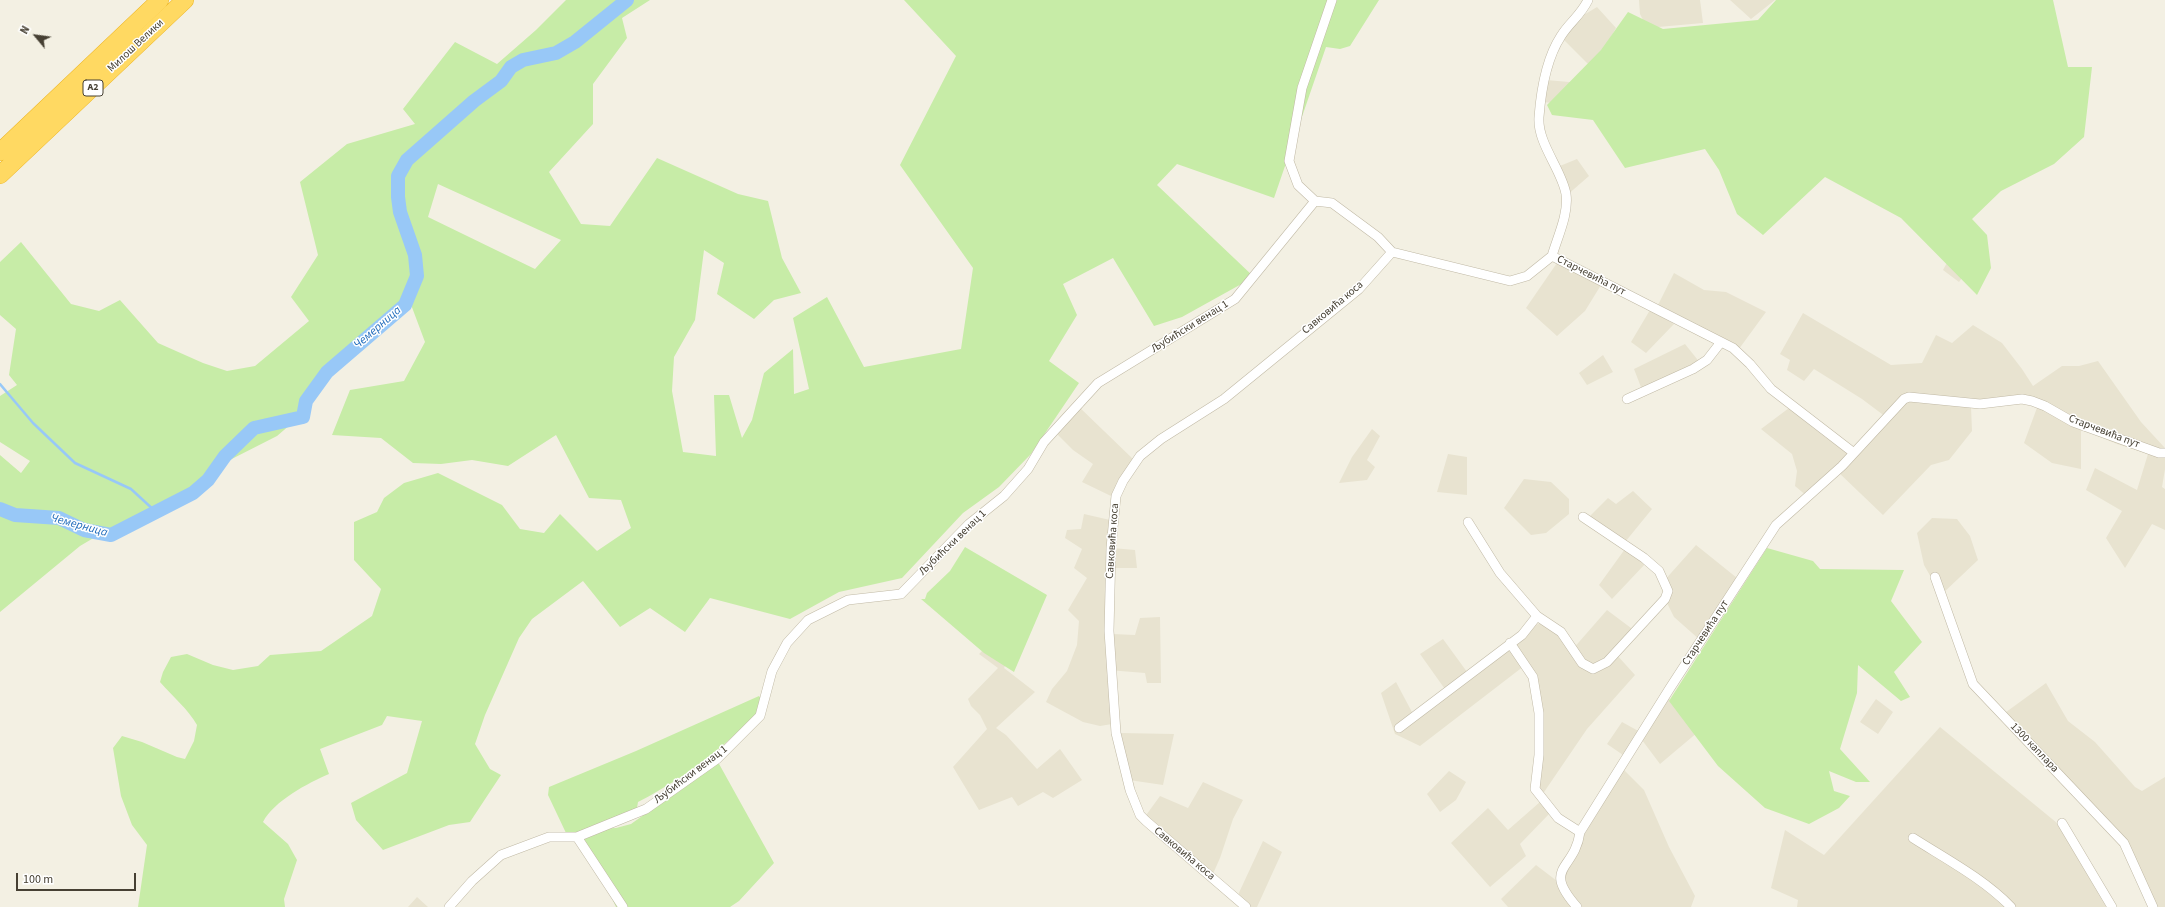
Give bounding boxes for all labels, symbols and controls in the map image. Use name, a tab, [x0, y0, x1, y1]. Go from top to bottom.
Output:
north arrow	[16, 16, 56, 56]
street label: Милош Велики	[105, 17, 167, 75]
text: N	[17, 23, 33, 37]
road number: A2	[83, 80, 103, 96]
street label: Старчевића пут	[1554, 253, 1628, 299]
street label: Савковића коса	[1300, 279, 1366, 337]
street label: Љубићски венац 1	[1149, 298, 1231, 356]
water label: Чемерница	[351, 304, 405, 352]
street label: Старчевића пут	[2066, 412, 2142, 452]
street label: Савковића коса	[1104, 503, 1122, 579]
street label: Љубићски венац 1	[917, 508, 989, 578]
water label: Чемерница	[49, 512, 109, 540]
street label: Старчевића пут	[1680, 598, 1732, 668]
street label: 1300 каплара	[2007, 720, 2061, 776]
street label: Љубићски венац 1	[652, 743, 730, 807]
street label: Савковића коса	[1151, 825, 1217, 883]
scale bar	[18, 865, 138, 891]
text: 100 m	[23, 871, 53, 888]

